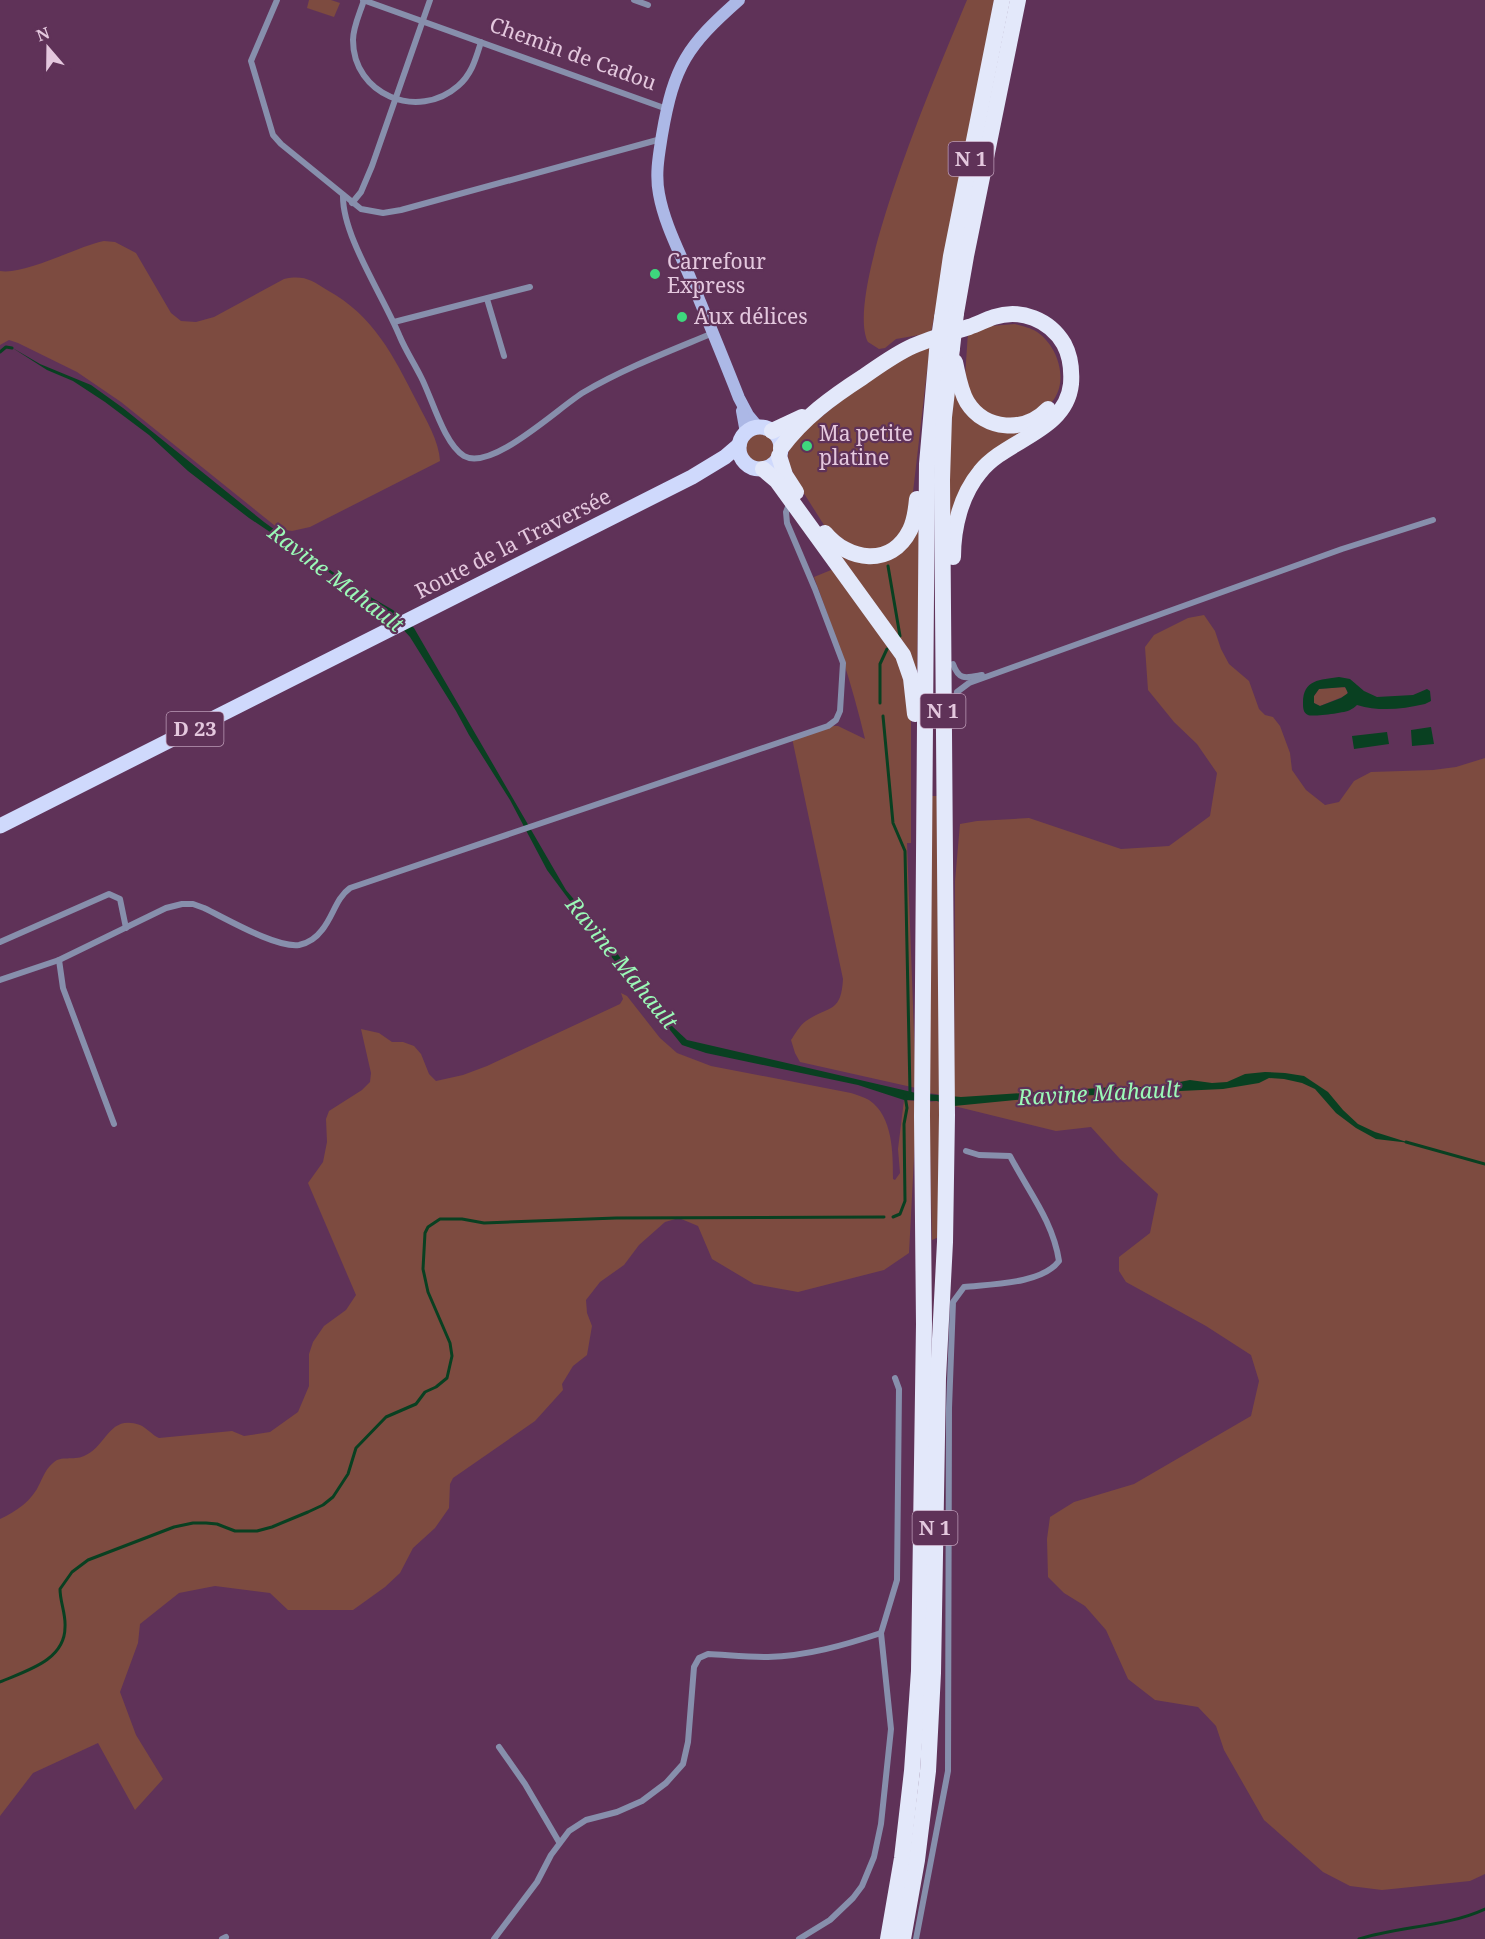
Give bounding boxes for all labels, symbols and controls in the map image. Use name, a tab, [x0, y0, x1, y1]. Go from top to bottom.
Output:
street label: Chemin de Cadou	[486, 10, 661, 96]
north arrow	[18, 18, 78, 78]
text: N	[33, 21, 53, 46]
road number: N 1	[948, 142, 994, 176]
place label: Carrefour Express	[667, 247, 766, 299]
marker: Carrefour Express	[648, 267, 662, 281]
place label: Aux délices	[694, 302, 808, 330]
marker: Aux délices	[675, 310, 689, 324]
place label: Ma petite platine	[819, 419, 913, 471]
marker: Ma petite platine	[800, 439, 814, 453]
street label: Route de la Traversée	[410, 482, 615, 605]
water label: Ravine Mahault	[262, 516, 411, 639]
road number: N 1	[920, 694, 966, 728]
road number: D 23	[166, 712, 224, 746]
water label: Ravine Mahault	[559, 889, 686, 1036]
water label: Ravine Mahault	[1016, 1073, 1182, 1111]
road number: N 1	[912, 1511, 958, 1545]

